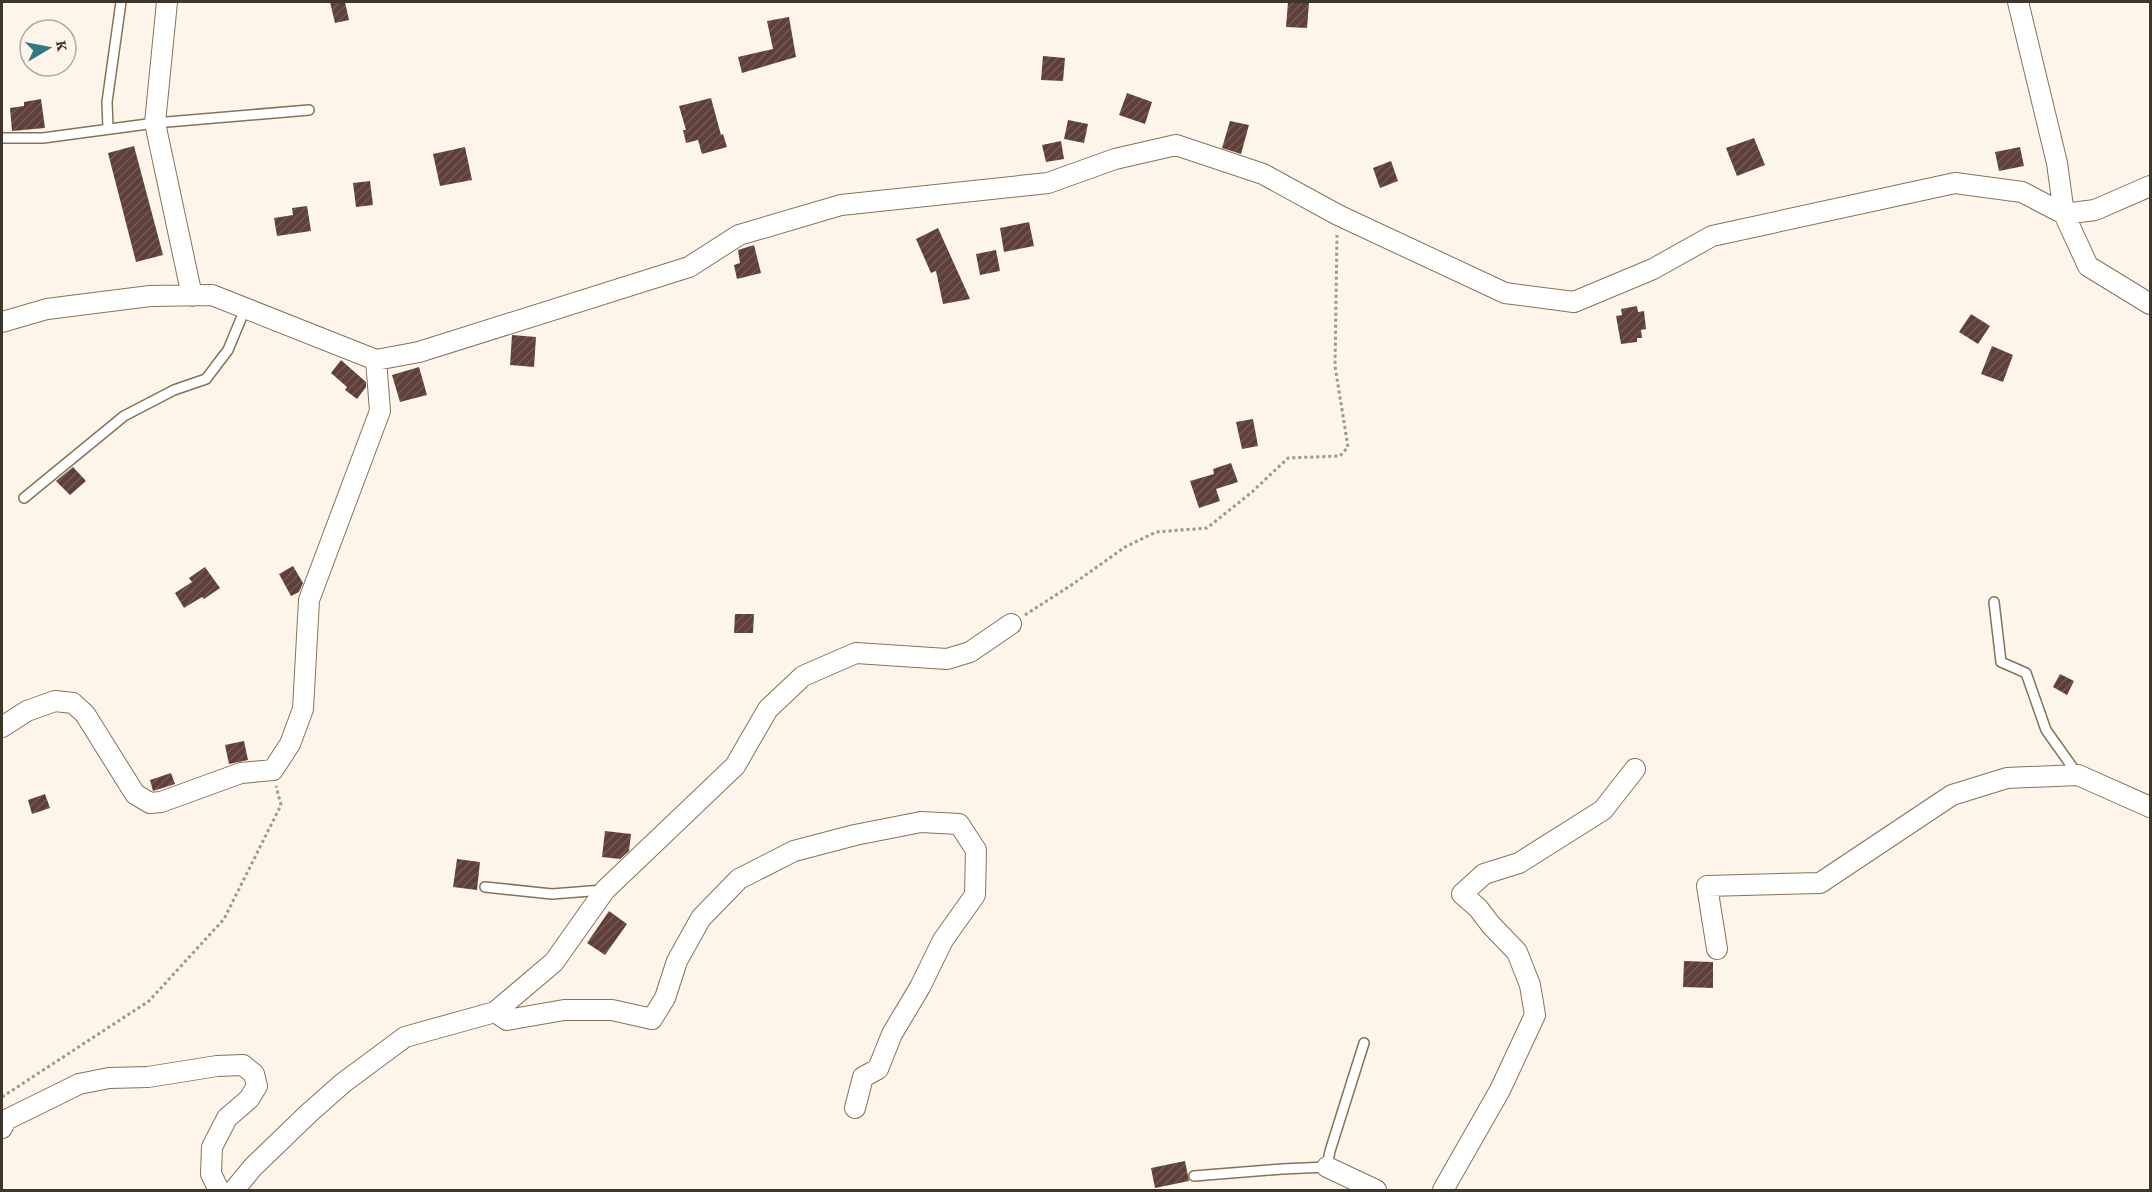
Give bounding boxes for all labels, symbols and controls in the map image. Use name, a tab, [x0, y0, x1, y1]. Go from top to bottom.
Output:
north arrow	[18, 18, 78, 78]
text: K	[53, 39, 72, 53]

